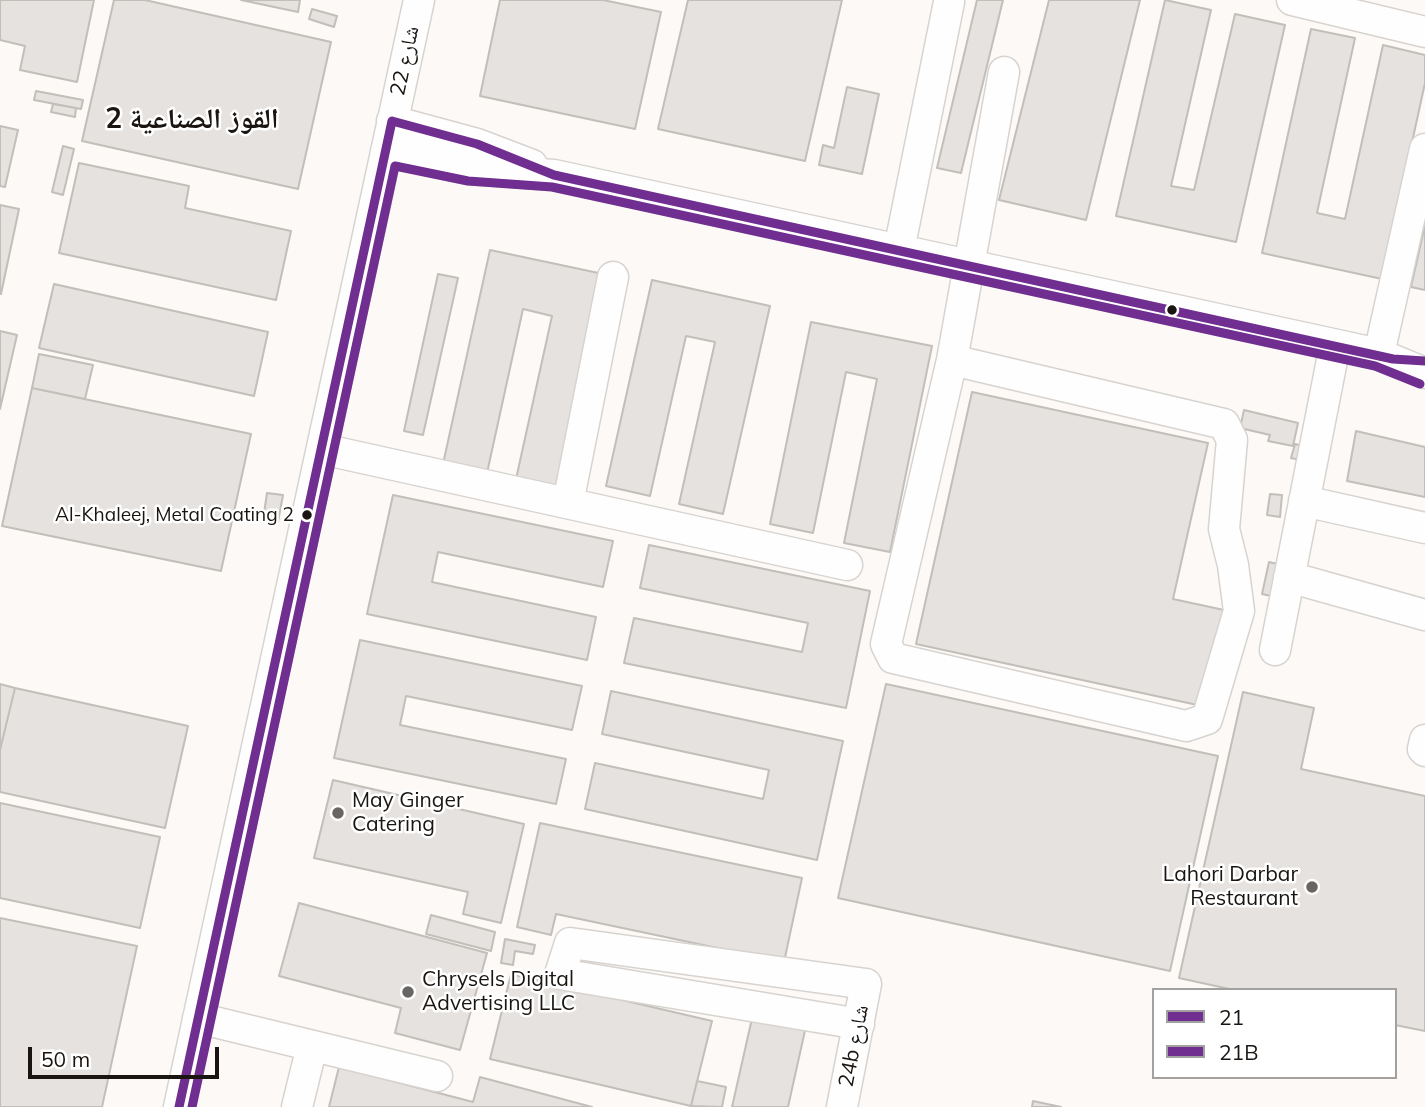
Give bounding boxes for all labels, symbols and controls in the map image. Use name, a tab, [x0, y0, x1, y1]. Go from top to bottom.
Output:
street label: شارع 22	[385, 24, 425, 98]
district label: القوز الصناعية 2	[105, 103, 279, 137]
unlabelled marker	[1165, 303, 1179, 317]
place label: Al-Khaleej, Metal Coating 2	[55, 504, 294, 526]
marker: Al-Khaleej, Metal Coating 2	[300, 508, 314, 522]
place label: May Ginger Catering	[352, 788, 464, 838]
marker: May Ginger Catering	[330, 805, 346, 821]
place label: Lahori Darbar Restaurant	[1163, 862, 1298, 912]
marker: Lahori Darbar Restaurant	[1304, 879, 1320, 895]
place label: Chrysels Digital Advertising LLC	[422, 967, 575, 1017]
marker: Chrysels Digital Advertising LLC	[400, 984, 416, 1000]
legend	[1152, 988, 1397, 1079]
street label: 24b شارع	[834, 1003, 874, 1089]
text: 21	[1219, 1004, 1244, 1030]
scale bar	[32, 1034, 222, 1078]
text: 21B	[1219, 1039, 1258, 1065]
text: 50 m	[41, 1046, 90, 1072]

